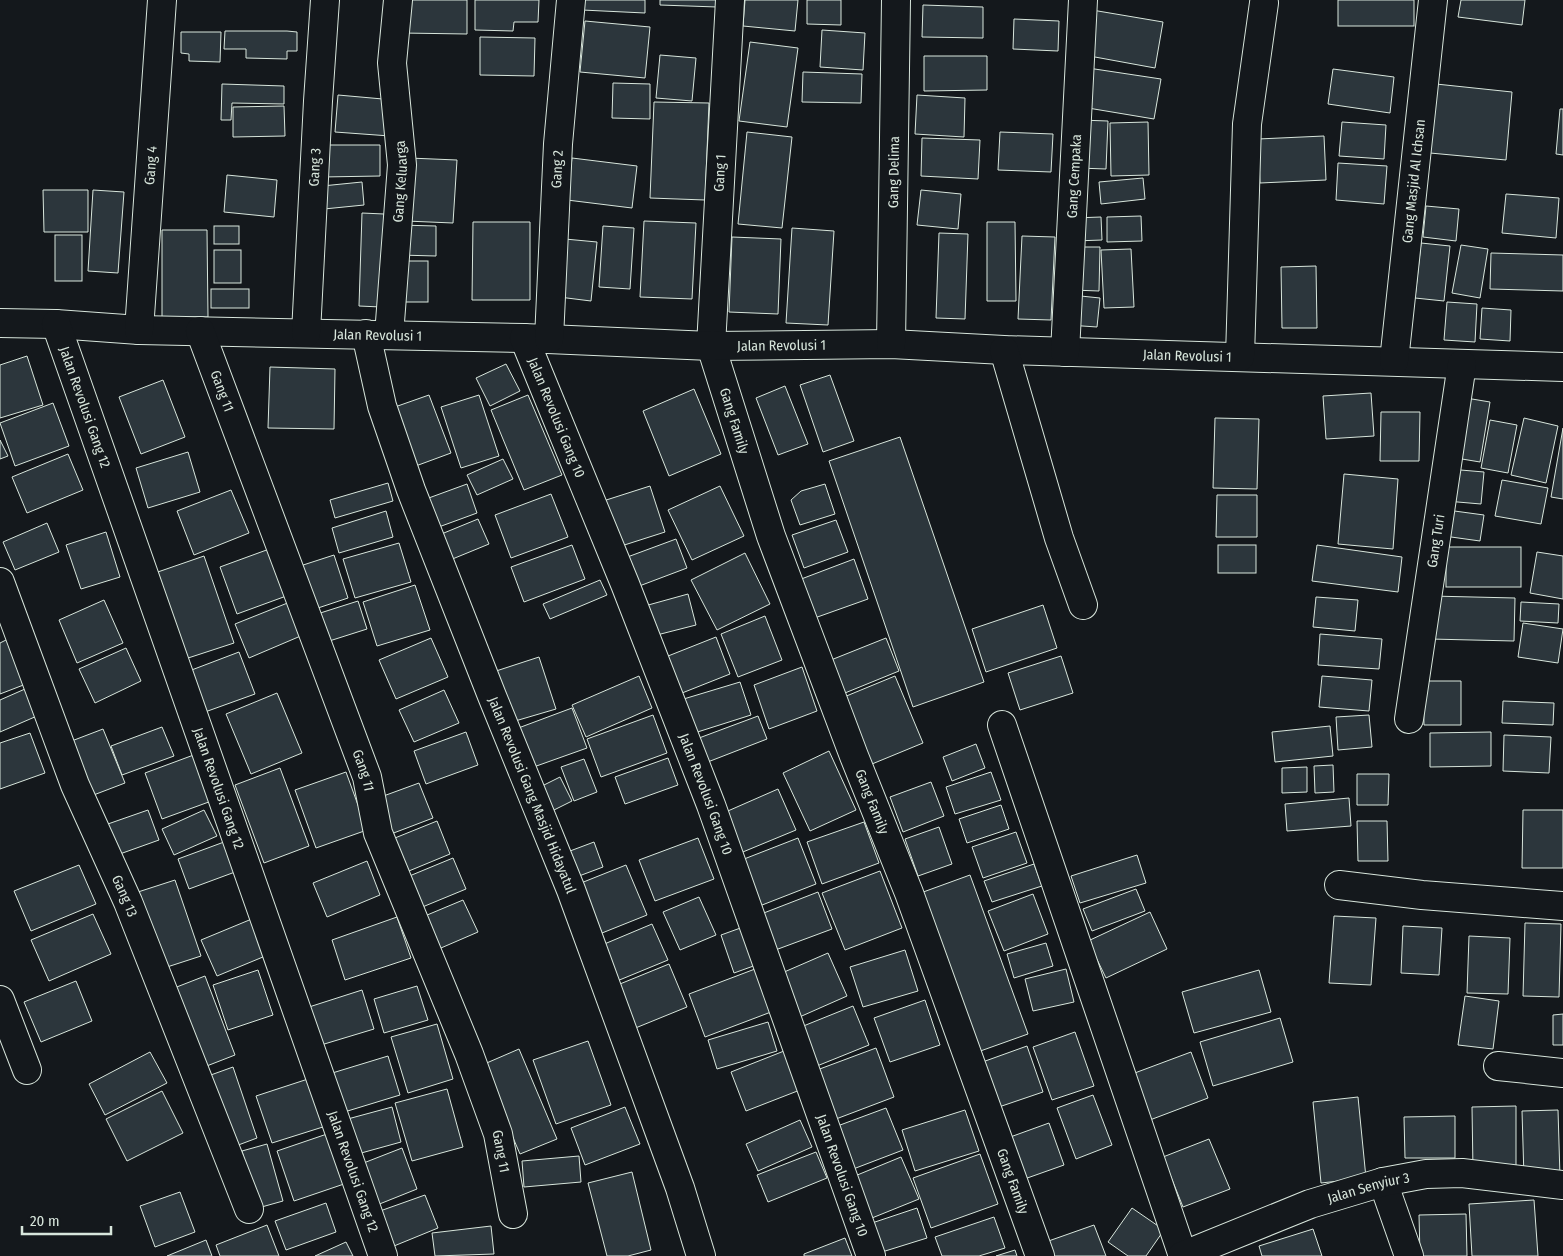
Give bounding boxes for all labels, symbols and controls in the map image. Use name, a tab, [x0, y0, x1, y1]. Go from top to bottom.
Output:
street label: Gang Masjid Al Ichsan	[1398, 118, 1429, 244]
street label: Gang Cempaka	[1063, 134, 1085, 219]
street label: Gang Delima	[884, 136, 903, 208]
street label: Gang Keluarga	[389, 140, 410, 223]
street label: Gang 4	[141, 145, 160, 185]
street label: Gang 3	[305, 148, 324, 187]
street label: Gang 2	[547, 150, 566, 189]
street label: Gang 1	[711, 154, 729, 192]
street label: Jalan Revolusi 1	[333, 326, 422, 344]
street label: Jalan Revolusi 1	[737, 336, 826, 354]
street label: Jalan Revolusi Gang 12	[56, 344, 114, 470]
street label: Jalan Revolusi 1	[1143, 346, 1232, 365]
street label: Jalan Revolusi Gang 10	[524, 355, 589, 480]
street label: Gang 11	[207, 368, 238, 414]
street label: Gang Family	[716, 386, 753, 457]
street label: Gang Turi	[1423, 513, 1448, 569]
street label: Jalan Revolusi Gang Masjid Hidayatul	[485, 694, 580, 896]
street label: Jalan Revolusi Gang 12	[190, 725, 248, 851]
street label: Jalan Revolusi Gang 10	[675, 731, 736, 857]
street label: Gang 11	[349, 747, 378, 793]
street label: Gang Family	[852, 767, 893, 837]
street label: Gang 13	[108, 872, 141, 919]
street label: Jalan Revolusi Gang 12	[324, 1108, 382, 1234]
street label: Jalan Revolusi Gang 10	[813, 1112, 872, 1239]
street label: Gang 11	[489, 1129, 514, 1174]
street label: Gang Family	[993, 1146, 1033, 1217]
street label: Jalan Senyiur 3	[1325, 1169, 1411, 1207]
scale bar	[22, 1204, 111, 1236]
text: 20 m	[30, 1212, 60, 1230]

